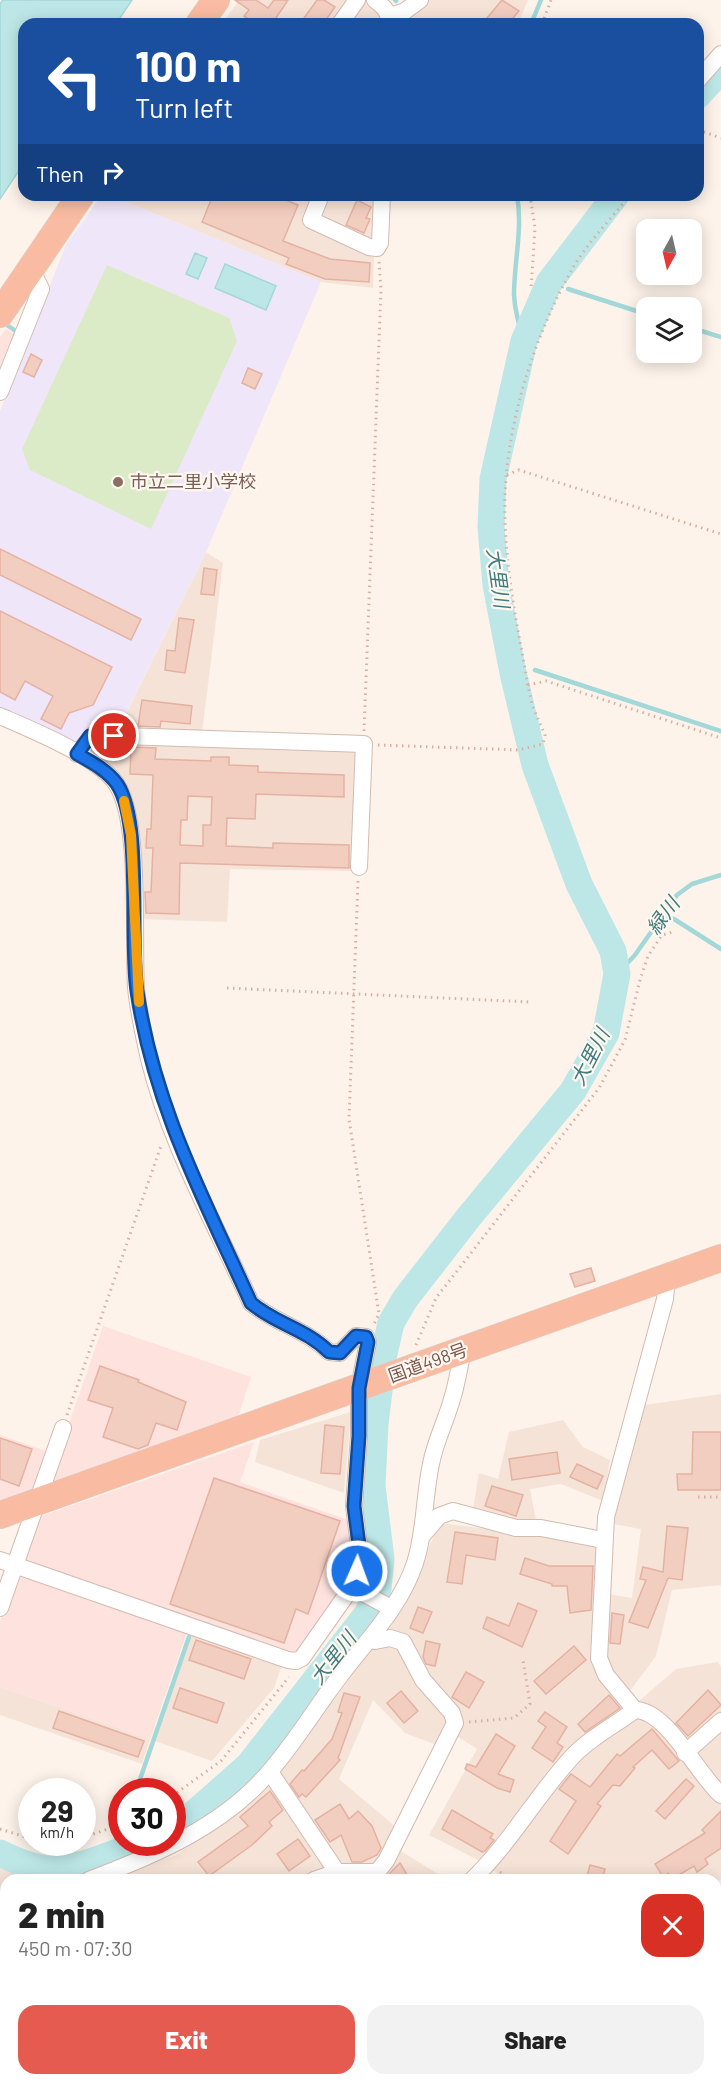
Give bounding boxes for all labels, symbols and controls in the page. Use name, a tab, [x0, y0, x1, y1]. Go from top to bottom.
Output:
text: 100 m	[135, 40, 241, 90]
icon: left	[36, 42, 114, 120]
text: Turn left	[135, 91, 233, 123]
icon: right	[96, 156, 129, 189]
text: Then	[36, 160, 84, 186]
north arrow	[636, 219, 702, 285]
map controls	[636, 219, 702, 363]
button: layers	[636, 297, 702, 363]
place label: 市立二里小学校	[130, 470, 256, 492]
marker: 市立二里小学校	[111, 475, 125, 489]
water label: 大里川	[483, 546, 515, 611]
pin	[88, 710, 139, 761]
icon: arrive	[97, 719, 130, 752]
water label: 緑川	[641, 891, 685, 939]
water label: 大里川	[565, 1023, 614, 1089]
street label: 国道498号	[385, 1338, 470, 1387]
position arrow	[325, 1539, 389, 1603]
water label: 大里川	[304, 1625, 361, 1688]
speed limit sign: 30	[108, 1778, 186, 1856]
text: 29	[41, 1792, 73, 1828]
text: km/h	[40, 1823, 74, 1841]
text: 2 min	[18, 1892, 105, 1935]
button: close	[641, 1894, 704, 1957]
text: 450 m · 07:30	[18, 1936, 132, 1960]
button: Exit	[18, 2005, 355, 2074]
button: Share	[367, 2005, 704, 2074]

